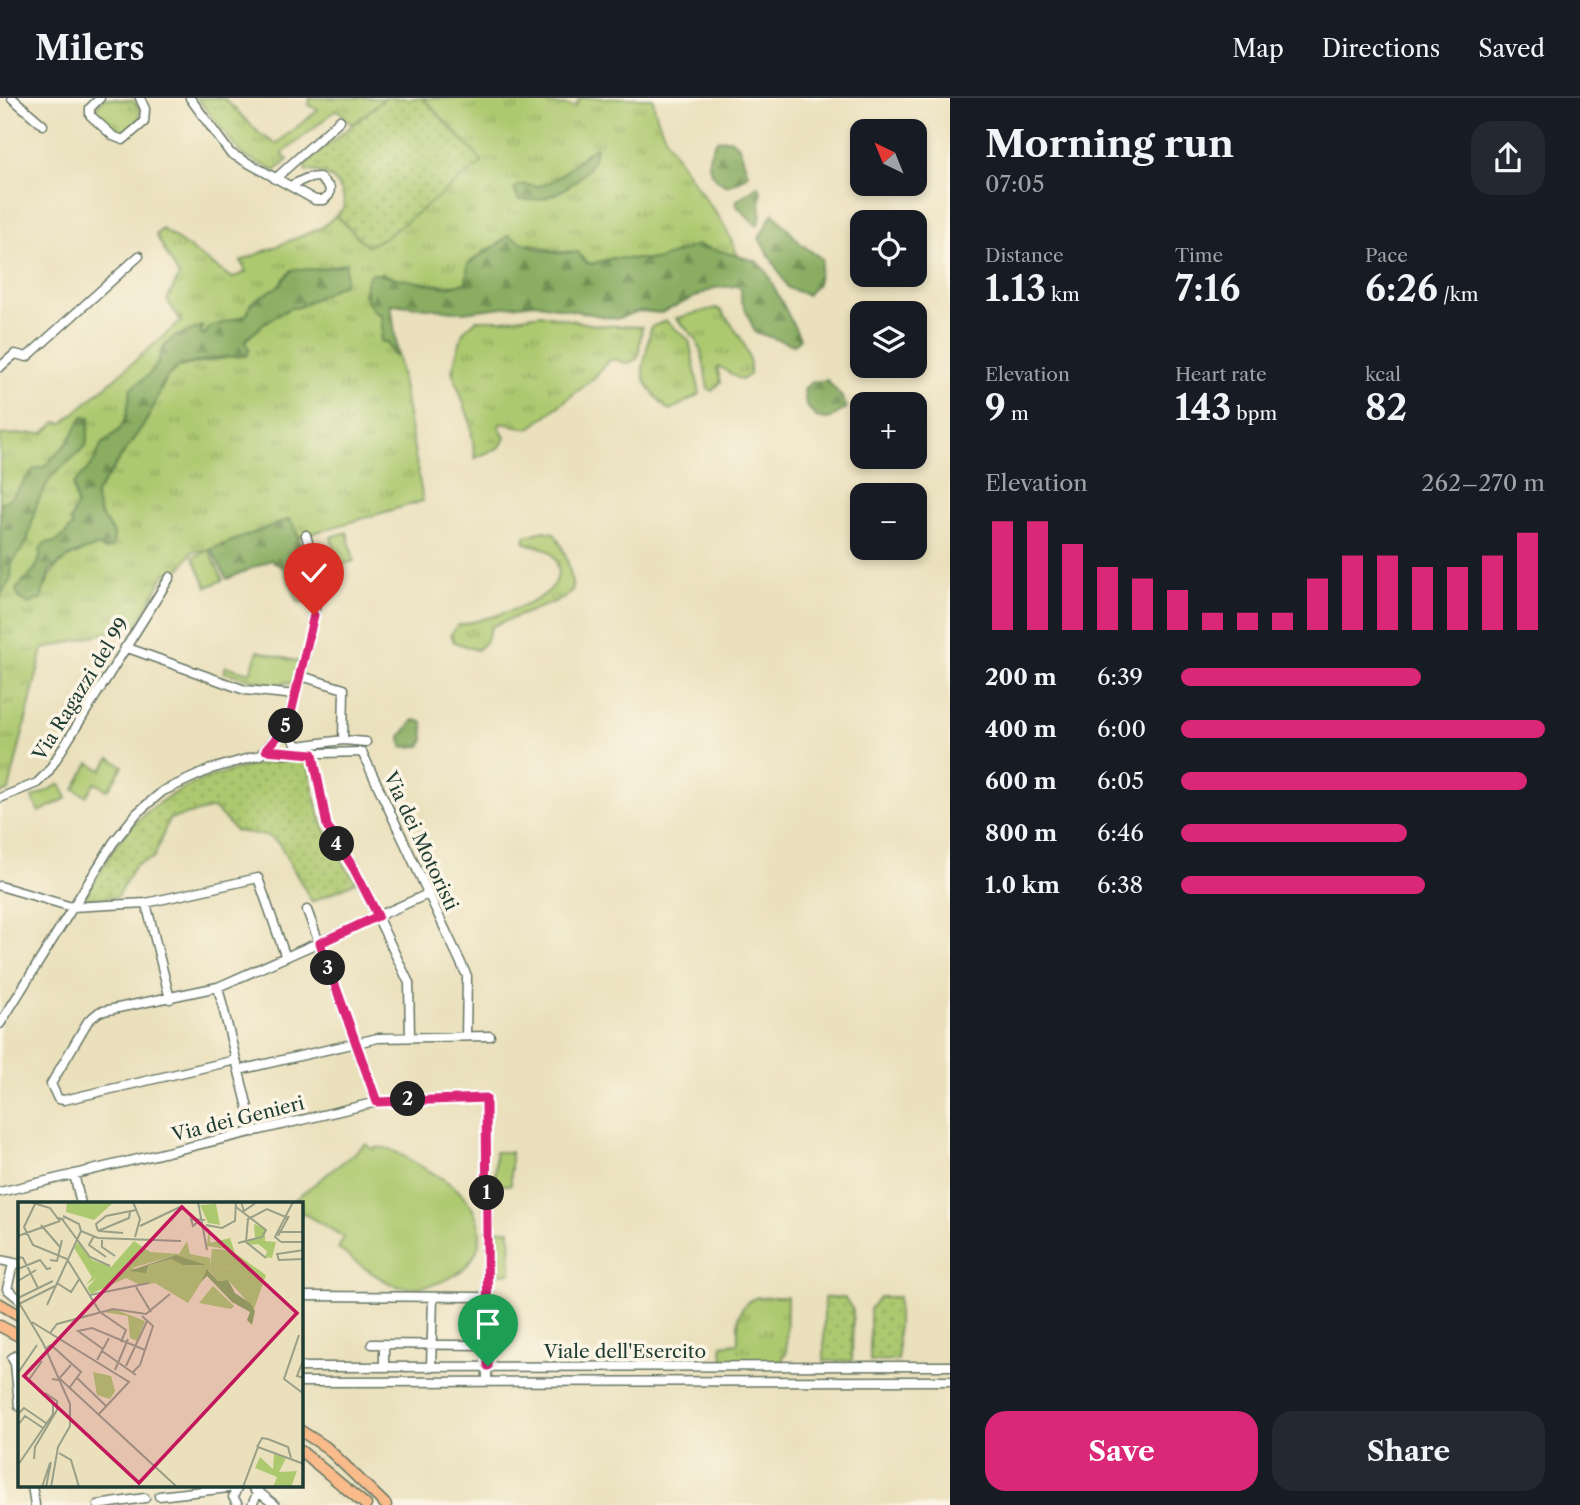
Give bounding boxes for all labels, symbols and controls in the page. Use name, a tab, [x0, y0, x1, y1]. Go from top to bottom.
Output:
text: Milers	[35, 28, 145, 69]
text: Map	[1232, 34, 1284, 63]
text: Directions	[1322, 34, 1440, 63]
text: Saved	[1478, 34, 1545, 63]
north arrow	[850, 119, 928, 196]
map controls	[850, 119, 927, 560]
text: Morning run	[985, 120, 1234, 167]
button: share	[1471, 121, 1545, 195]
text: 07:05	[985, 170, 1044, 198]
button: locate	[850, 210, 927, 287]
text: Distance	[985, 244, 1064, 267]
text: Time	[1175, 244, 1223, 267]
text: Pace	[1365, 244, 1408, 267]
text: 1.13	[985, 267, 1046, 310]
text: 7:16	[1175, 267, 1240, 310]
text: 6:26	[1365, 267, 1438, 310]
text: km	[1046, 283, 1080, 306]
text: /km	[1438, 283, 1478, 306]
button: layers	[850, 301, 927, 378]
text: Elevation	[985, 363, 1070, 386]
text: Heart rate	[1175, 363, 1267, 386]
text: kcal	[1365, 363, 1401, 386]
text: 9	[985, 386, 1006, 429]
text: 143	[1175, 386, 1231, 429]
text: 82	[1365, 386, 1407, 429]
button: +	[850, 392, 927, 469]
text: m	[1006, 402, 1029, 425]
text: bpm	[1231, 402, 1277, 425]
text: Elevation	[985, 469, 1088, 497]
text: 262–270 m	[1421, 469, 1545, 497]
button: −	[850, 483, 927, 560]
pin	[284, 543, 344, 615]
icon: check	[295, 554, 333, 592]
street label: Via Ragazzi del 99	[27, 613, 134, 765]
text: 200 m	[985, 663, 1057, 691]
text: 6:39	[1097, 663, 1143, 691]
pin: 5	[268, 708, 304, 744]
text: 5	[280, 714, 291, 737]
text: 400 m	[985, 715, 1057, 743]
text: 6:00	[1097, 715, 1146, 743]
street label: Via dei Motoristi	[378, 767, 463, 914]
text: 600 m	[985, 767, 1057, 795]
text: 6:05	[1097, 767, 1144, 795]
text: 800 m	[985, 819, 1057, 847]
text: 6:46	[1097, 819, 1144, 847]
pin: 4	[320, 826, 354, 862]
text: 4	[331, 832, 342, 855]
text: 1.0 km	[985, 871, 1060, 899]
text: 6:38	[1097, 871, 1143, 899]
pin: 3	[310, 950, 346, 986]
text: 3	[322, 956, 333, 979]
pin: 2	[390, 1082, 426, 1116]
text: 2	[402, 1087, 413, 1110]
street label: Via dei Genieri	[169, 1091, 307, 1147]
pin: 1	[470, 1176, 504, 1210]
text: 1	[482, 1181, 491, 1204]
inset map	[18, 1202, 303, 1488]
pin	[458, 1294, 518, 1366]
icon: arrive	[469, 1305, 507, 1343]
street label: Viale dell'Esercito	[543, 1340, 706, 1363]
button: Save	[985, 1411, 1258, 1491]
button: Share	[1272, 1411, 1545, 1491]

